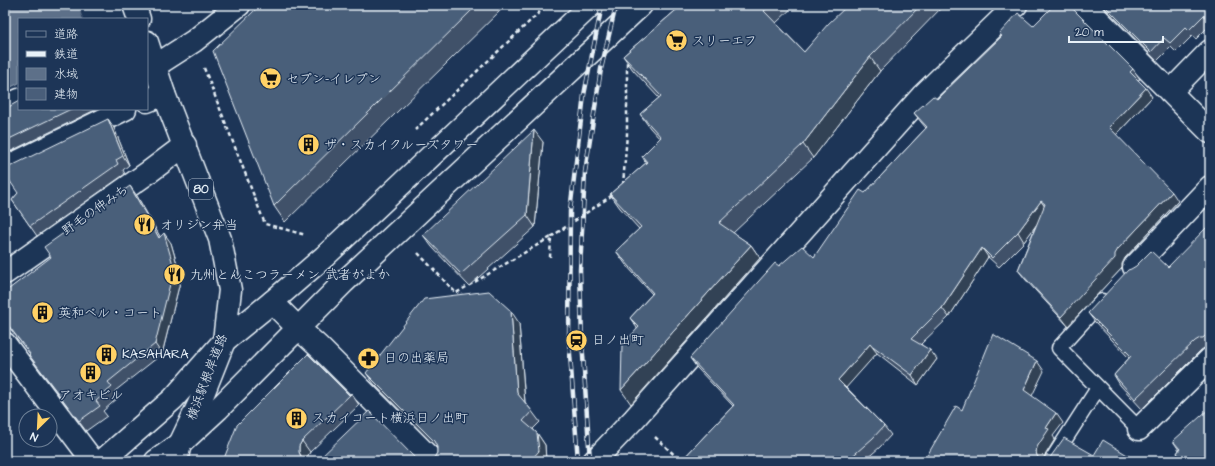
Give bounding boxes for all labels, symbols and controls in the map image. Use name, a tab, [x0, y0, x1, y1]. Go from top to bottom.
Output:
legend	[18, 18, 148, 110]
scale bar	[1069, 18, 1163, 44]
text: 20 m	[1075, 24, 1104, 41]
text: 道路	[54, 26, 78, 43]
supermarket icon: スリーエフ	[663, 28, 689, 54]
place label: スリーエフ	[692, 32, 757, 50]
text: 鉄道	[54, 46, 78, 63]
text: 水域	[54, 66, 78, 83]
supermarket icon: セブン-イレブン	[257, 66, 283, 92]
place label: セブン-イレブン	[286, 70, 381, 88]
text: 建物	[54, 86, 78, 103]
building icon: ザ・スカイクルーズタワー	[296, 132, 322, 158]
place label: ザ・スカイクルーズタワー	[324, 136, 478, 154]
road number: 80	[189, 179, 213, 199]
street label: 野毛の仲みち	[58, 180, 132, 240]
restaurant icon: オリジン弁当	[132, 212, 158, 238]
place label: オリジン弁当	[160, 216, 238, 234]
restaurant icon: 九州とんこつラーメン 武者がよか	[162, 262, 188, 288]
place label: 九州とんこつラーメン 武者がよか	[190, 266, 390, 284]
building icon: 英和ベル・コート	[29, 300, 55, 326]
place label: 英和ベル・コート	[58, 304, 162, 322]
station icon: 日ノ出町	[564, 327, 590, 353]
street label: 横浜駅根岸道路	[182, 331, 232, 423]
place label: 日ノ出町	[592, 331, 644, 349]
building icon: KASAHARA	[94, 341, 120, 367]
place label: KASAHARA	[122, 345, 189, 363]
pharmacy icon: 日の出薬局	[355, 345, 381, 371]
place label: 日の出薬局	[384, 349, 449, 367]
building icon: アオキビル	[78, 360, 104, 386]
place label: アオキビル	[59, 386, 123, 404]
building icon: スカイコート横浜日ノ出町	[284, 405, 310, 431]
north arrow	[18, 408, 58, 448]
place label: スカイコート横浜日ノ出町	[312, 409, 468, 427]
text: N	[28, 428, 40, 445]

